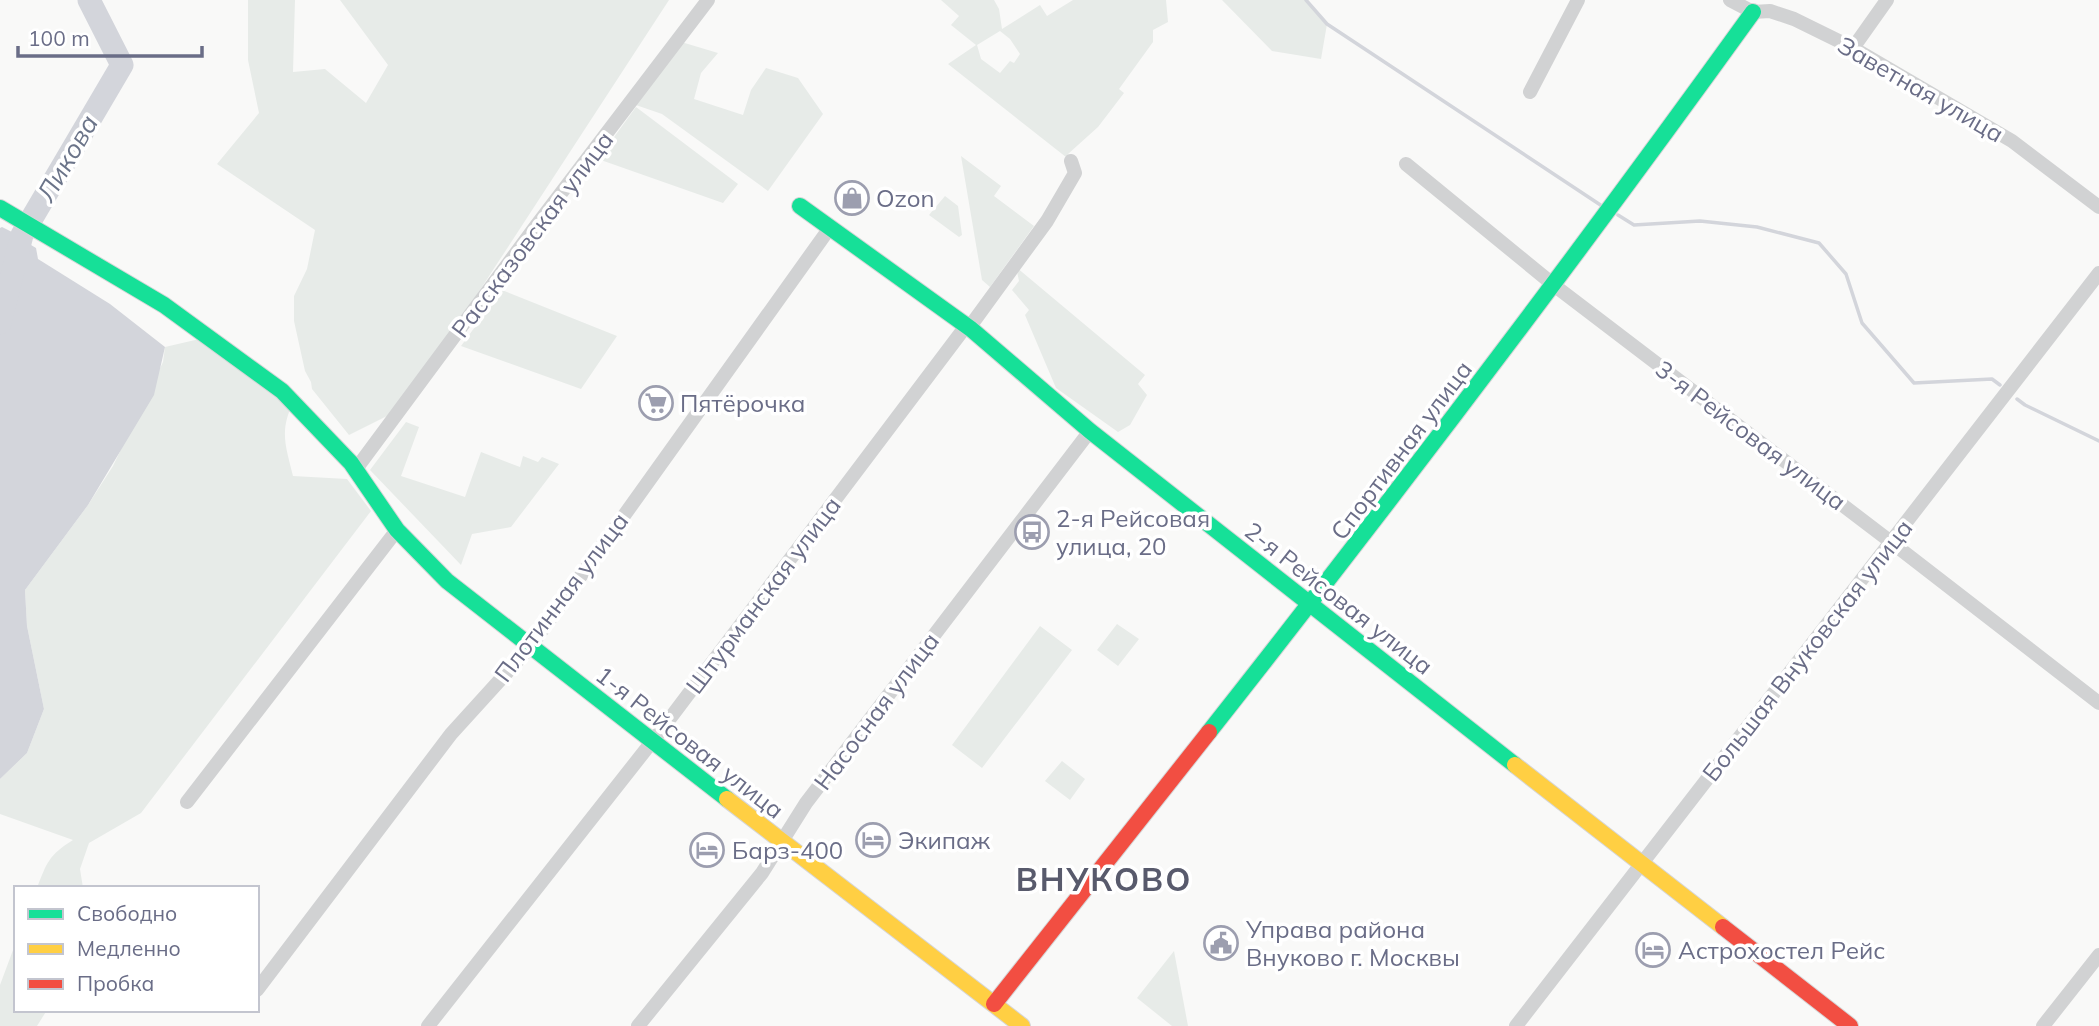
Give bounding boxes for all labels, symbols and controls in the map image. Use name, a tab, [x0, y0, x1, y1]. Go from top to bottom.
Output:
scale bar	[18, 14, 201, 58]
text: 100 m	[28, 25, 90, 51]
street label: Заветная улица	[1833, 29, 2009, 149]
water label: Ликова	[29, 109, 105, 208]
street label: Рассказовская улица	[445, 125, 619, 343]
shop icon: Ozon	[833, 179, 871, 217]
place label: Ozon	[876, 183, 935, 213]
street label: 3-я Рейсовая улица	[1650, 354, 1852, 516]
street label: Спортивная улица	[1324, 355, 1478, 545]
supermarket icon: Пятёрочка	[637, 384, 675, 422]
place label: Пятёрочка	[680, 388, 805, 418]
street label: Штурманская улица	[679, 491, 847, 699]
place label: 2-я Рейсовая улица, 20	[1056, 503, 1210, 561]
street label: Плотинная улица	[488, 506, 634, 688]
bus stop icon: 2-я Рейсовая улица, 20	[1013, 513, 1051, 551]
street label: Большая Внуковская улица	[1695, 513, 1919, 787]
street label: 2-я Рейсовая улица	[1239, 515, 1439, 681]
street label: Насосная улица	[807, 626, 945, 796]
street label: 1-я Рейсовая улица	[590, 659, 790, 825]
hotel icon: Экипаж	[854, 821, 892, 859]
place label: Экипаж	[898, 825, 991, 855]
hotel icon: Барз-400	[688, 831, 726, 869]
place label: Барз-400	[732, 835, 843, 865]
district label: ВНУКОВО	[1016, 859, 1192, 899]
legend	[14, 886, 259, 1012]
text: Свободно	[77, 900, 177, 926]
place label: Управа района Внуково г. Москвы	[1245, 914, 1460, 972]
public building icon: Управа района Внуково г. Москвы	[1202, 924, 1240, 962]
hotel icon: Астрохостел Рейс	[1634, 931, 1672, 969]
text: Медленно	[77, 935, 181, 961]
place label: Астрохостел Рейс	[1678, 935, 1885, 965]
text: Пробка	[77, 970, 154, 996]

